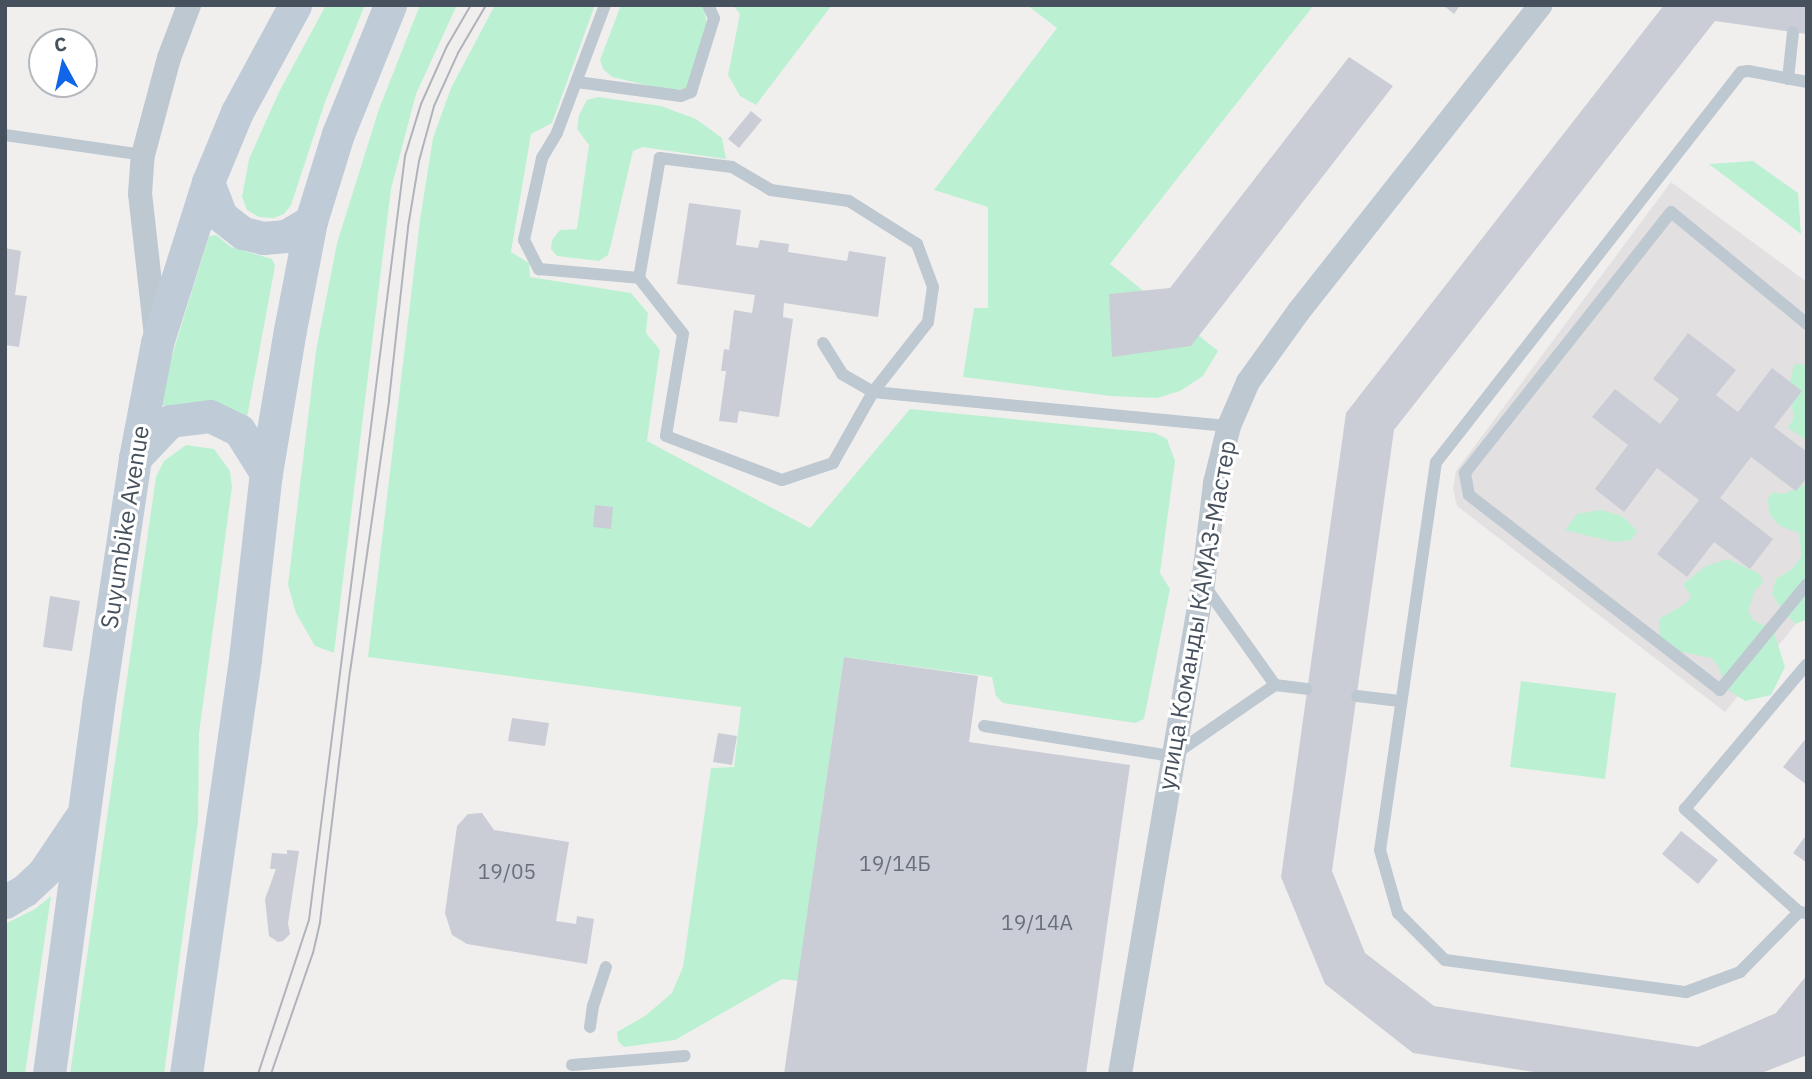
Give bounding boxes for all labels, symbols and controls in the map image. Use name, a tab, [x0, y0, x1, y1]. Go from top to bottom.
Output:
north arrow	[28, 28, 98, 98]
text: С	[53, 31, 68, 57]
street label: Suyumbike Avenue	[95, 423, 155, 631]
street label: улица Команды КАМАЗ-Мастер	[1152, 438, 1242, 792]
house number: 19/14Б	[859, 850, 931, 876]
house number: 19/05	[478, 858, 536, 884]
house number: 19/14А	[1001, 909, 1073, 935]

